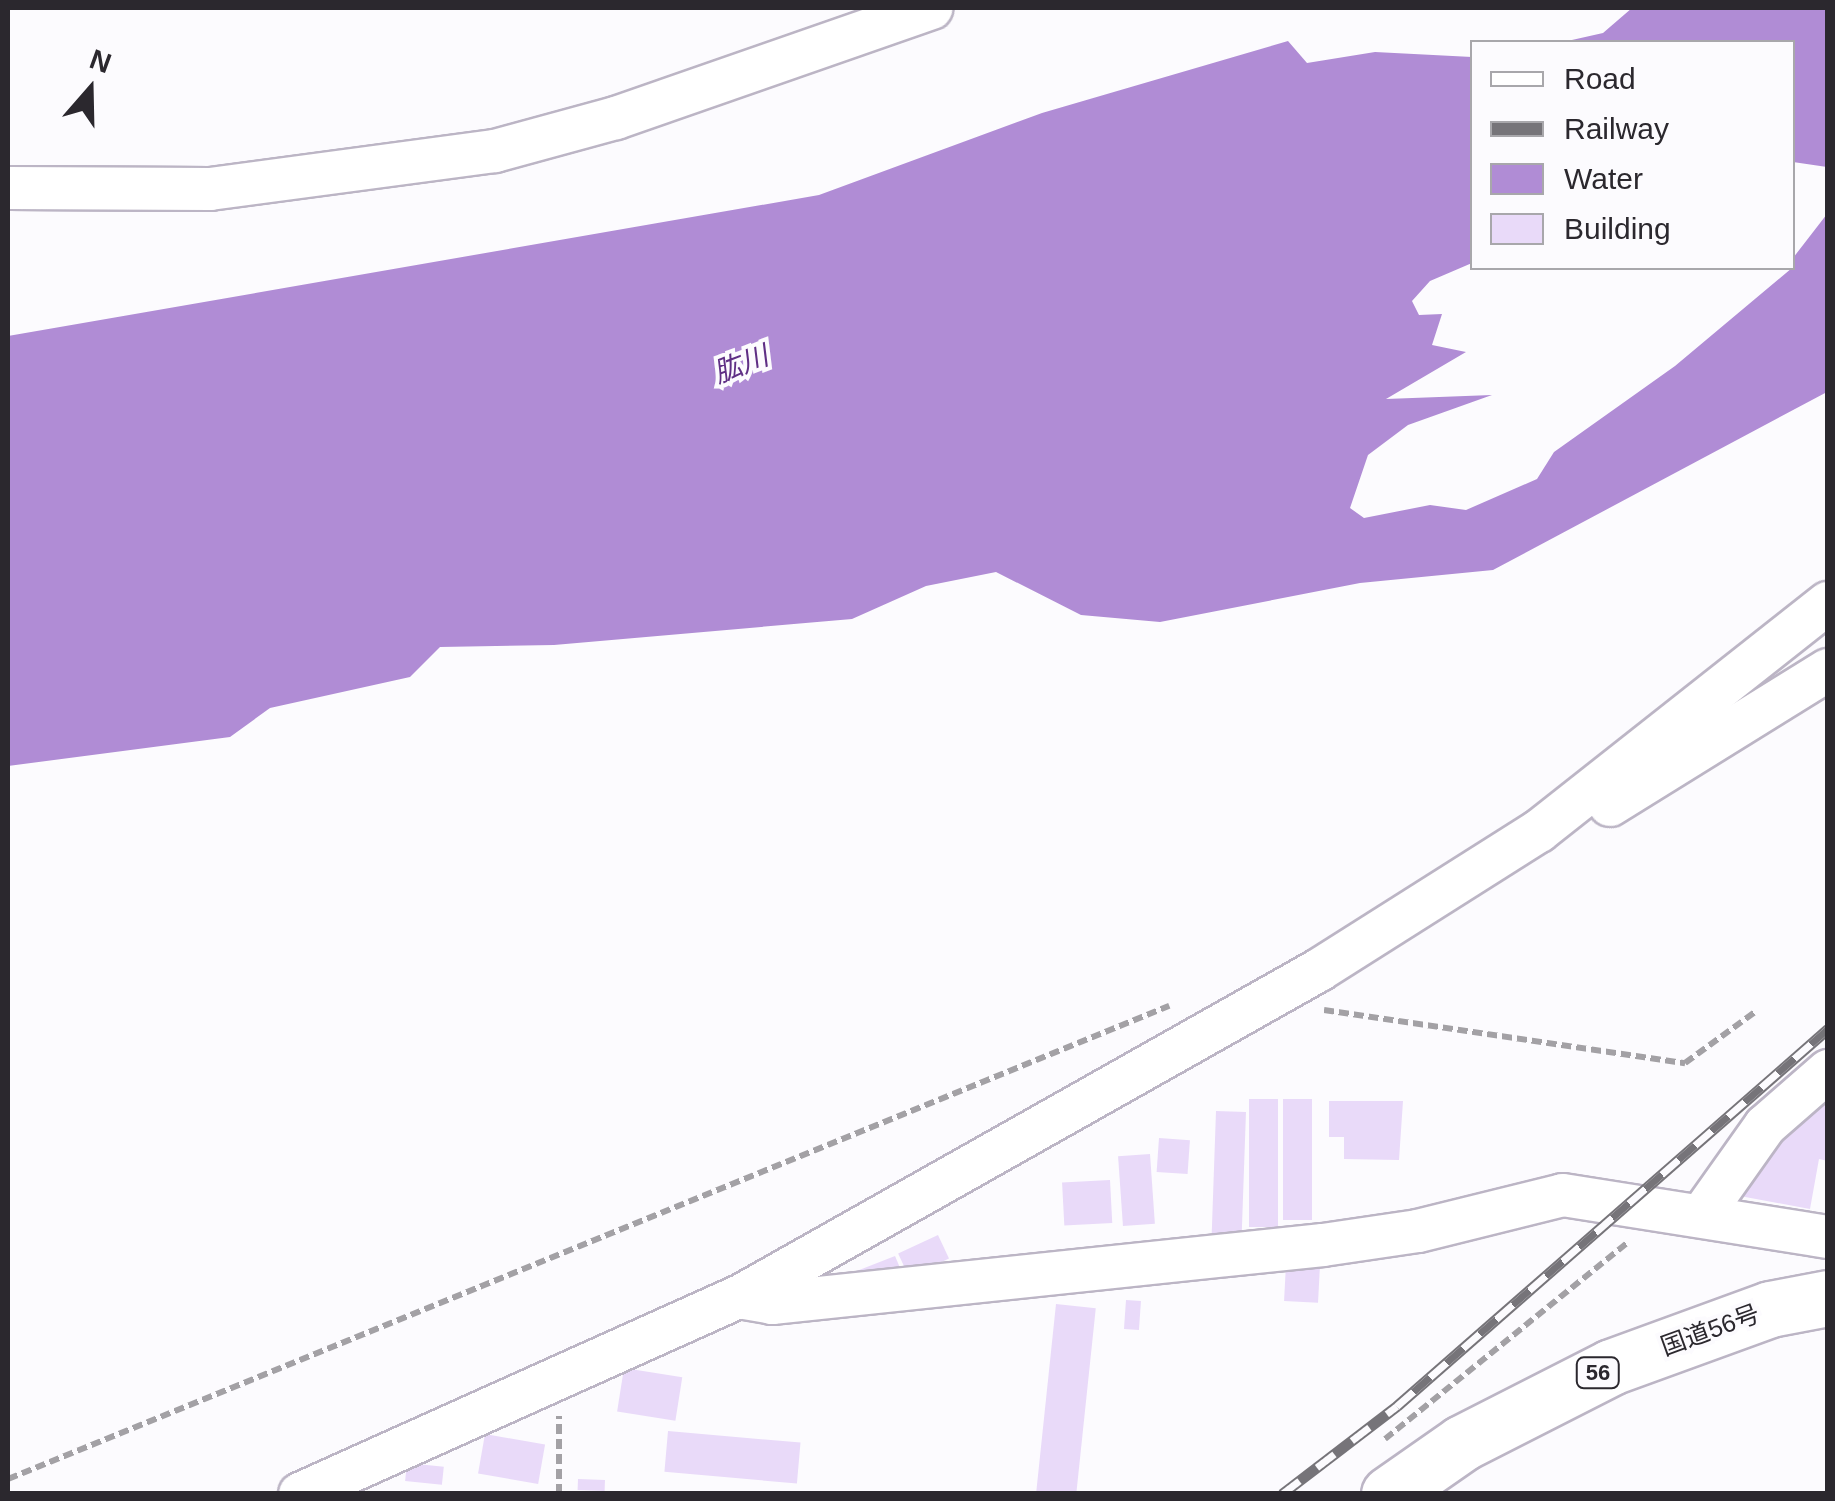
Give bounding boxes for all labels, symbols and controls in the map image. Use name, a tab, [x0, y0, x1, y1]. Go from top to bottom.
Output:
north arrow	[40, 40, 140, 140]
legend	[1470, 40, 1795, 270]
text: N	[86, 43, 115, 79]
text: Road	[1564, 62, 1636, 95]
text: Railway	[1564, 112, 1669, 145]
text: Water	[1564, 162, 1643, 195]
text: Building	[1564, 212, 1671, 245]
water label: 肱川	[709, 339, 773, 391]
street label: 国道56号	[1657, 1298, 1763, 1362]
road number: 56	[1576, 1356, 1620, 1390]

